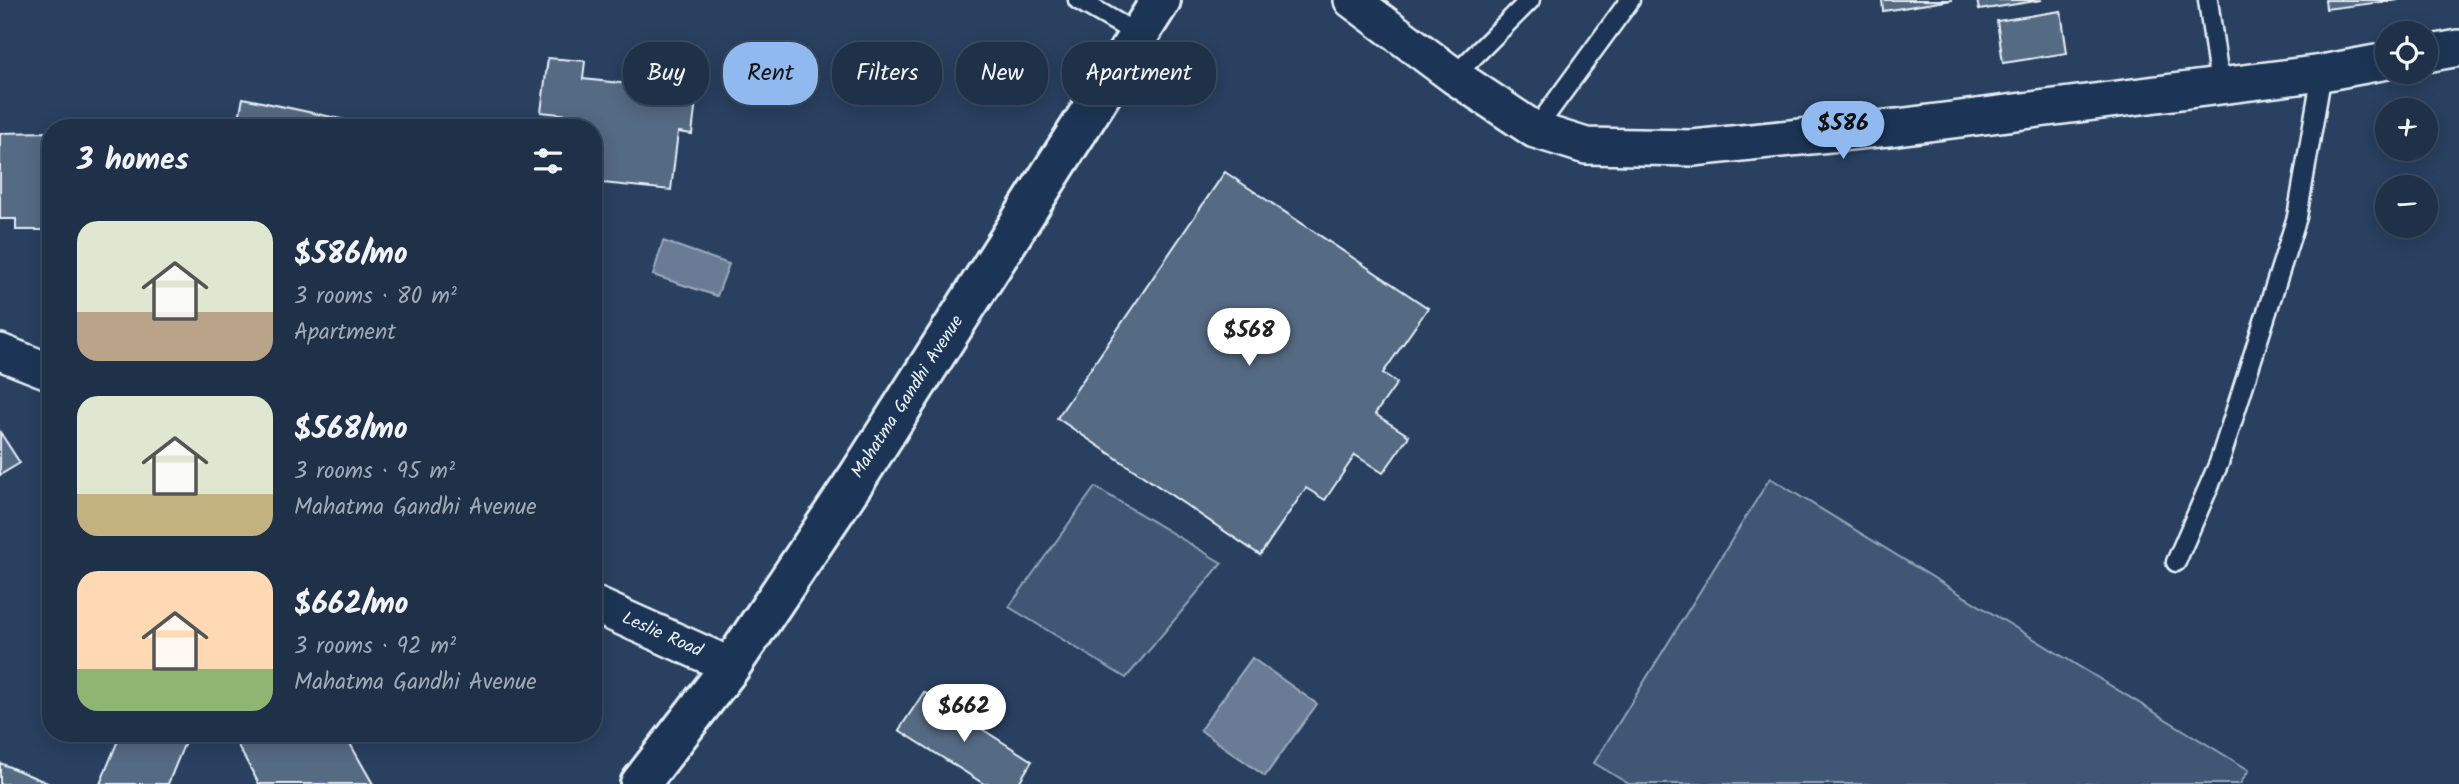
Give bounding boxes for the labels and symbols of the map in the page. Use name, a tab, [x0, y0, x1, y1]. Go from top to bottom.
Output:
pin: $586	[1802, 102, 1884, 161]
pin: $568	[1208, 308, 1290, 368]
street label: Mahatma Gandhi Avenue	[844, 309, 972, 485]
street label: Leslie Road	[617, 604, 708, 666]
pin: $662	[923, 684, 1005, 744]

